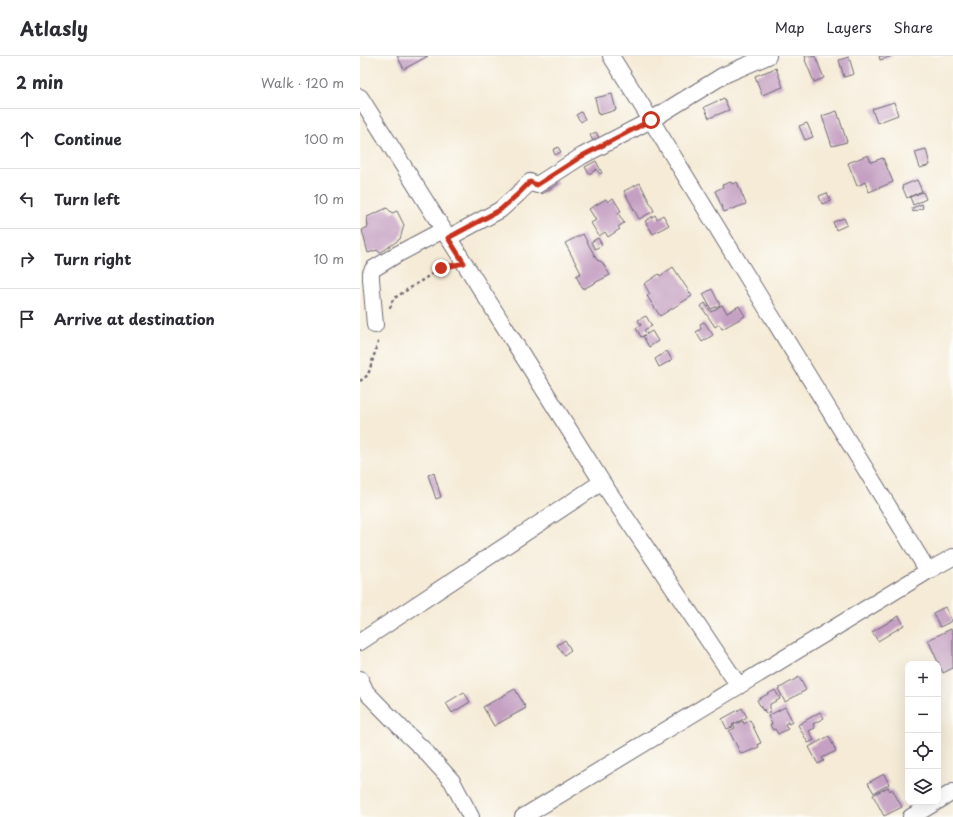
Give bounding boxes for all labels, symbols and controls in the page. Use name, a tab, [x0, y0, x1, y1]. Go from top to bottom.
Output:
text: Atlasly	[20, 14, 88, 42]
text: Map	[775, 17, 805, 38]
text: Layers	[827, 17, 872, 38]
text: Share	[894, 17, 933, 38]
text: 2 min	[16, 69, 63, 95]
text: Walk · 120 m	[261, 73, 344, 92]
route start	[642, 111, 660, 129]
text: Continue	[54, 127, 122, 150]
icon: ahead	[16, 128, 38, 150]
text: 100 m	[304, 129, 344, 148]
text: Turn left	[54, 187, 120, 210]
icon: left	[16, 188, 38, 210]
text: 10 m	[314, 189, 344, 208]
text: Turn right	[54, 247, 131, 270]
icon: right	[16, 248, 38, 270]
text: 10 m	[314, 249, 344, 268]
route end	[432, 259, 450, 277]
text: Arrive at destination	[54, 307, 215, 330]
icon: arrive	[16, 308, 38, 330]
map controls	[905, 661, 941, 805]
button: +	[905, 661, 941, 697]
button: −	[905, 697, 941, 733]
button: locate	[905, 733, 941, 769]
button: layers	[905, 769, 941, 805]

